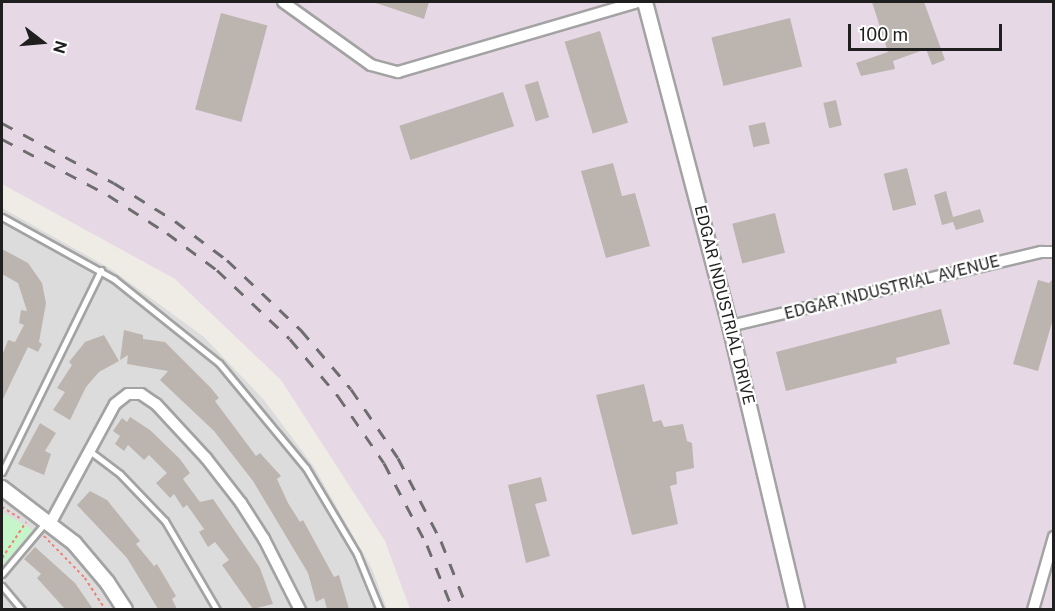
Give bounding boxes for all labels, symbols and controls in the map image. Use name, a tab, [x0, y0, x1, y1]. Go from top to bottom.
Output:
north arrow	[12, 12, 72, 72]
scale bar	[851, 12, 1006, 50]
text: 100 m	[859, 24, 908, 45]
text: N	[49, 38, 71, 56]
street label: EDGAR INDUSTRIAL DRIVE	[690, 203, 758, 407]
street label: EDGAR INDUSTRIAL AVENUE	[782, 252, 1002, 324]

